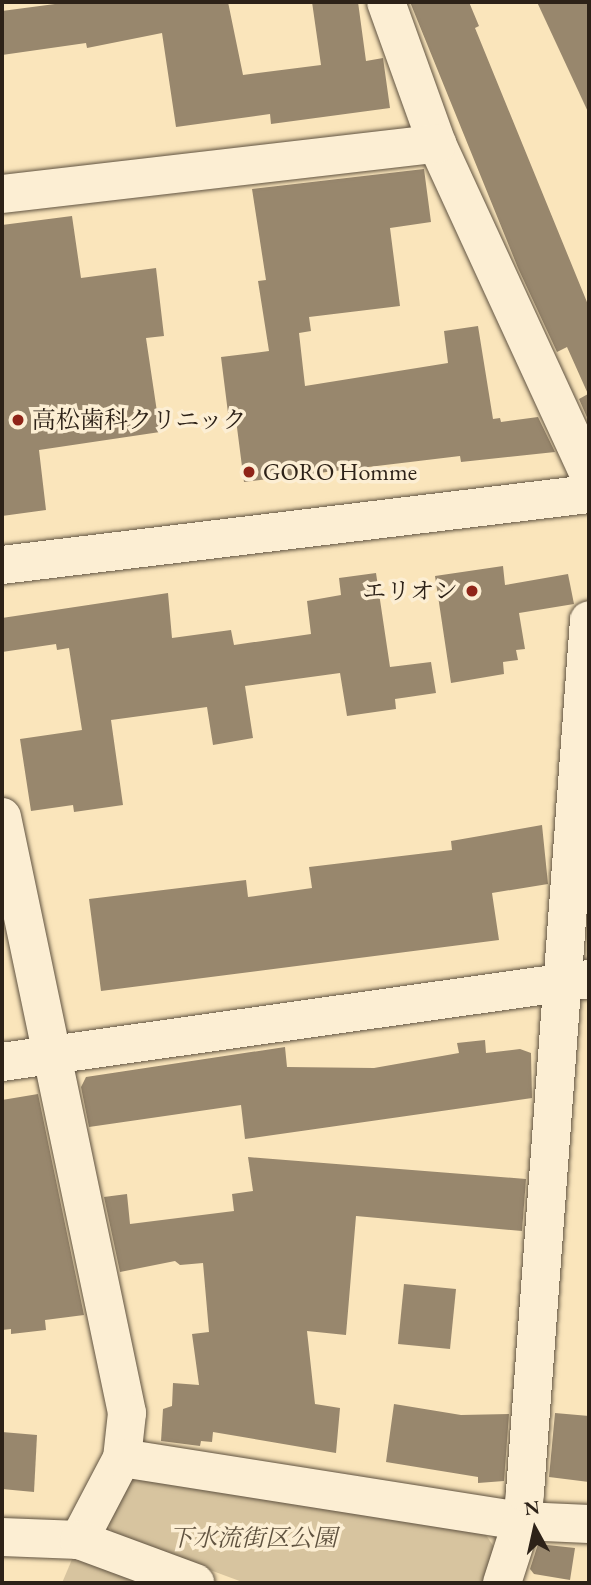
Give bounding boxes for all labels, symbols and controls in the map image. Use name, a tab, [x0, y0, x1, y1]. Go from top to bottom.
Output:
place label: 高松歯科クリニック	[32, 406, 248, 434]
marker: 高松歯科クリニック	[10, 412, 26, 428]
place label: GORO Homme	[263, 458, 417, 486]
marker: GORO Homme	[241, 464, 257, 480]
place label: エリオン	[362, 577, 458, 605]
marker: エリオン	[464, 583, 480, 599]
north arrow	[500, 1494, 570, 1564]
text: N	[523, 1494, 541, 1521]
park label: 下水流街区公園	[169, 1524, 337, 1552]

